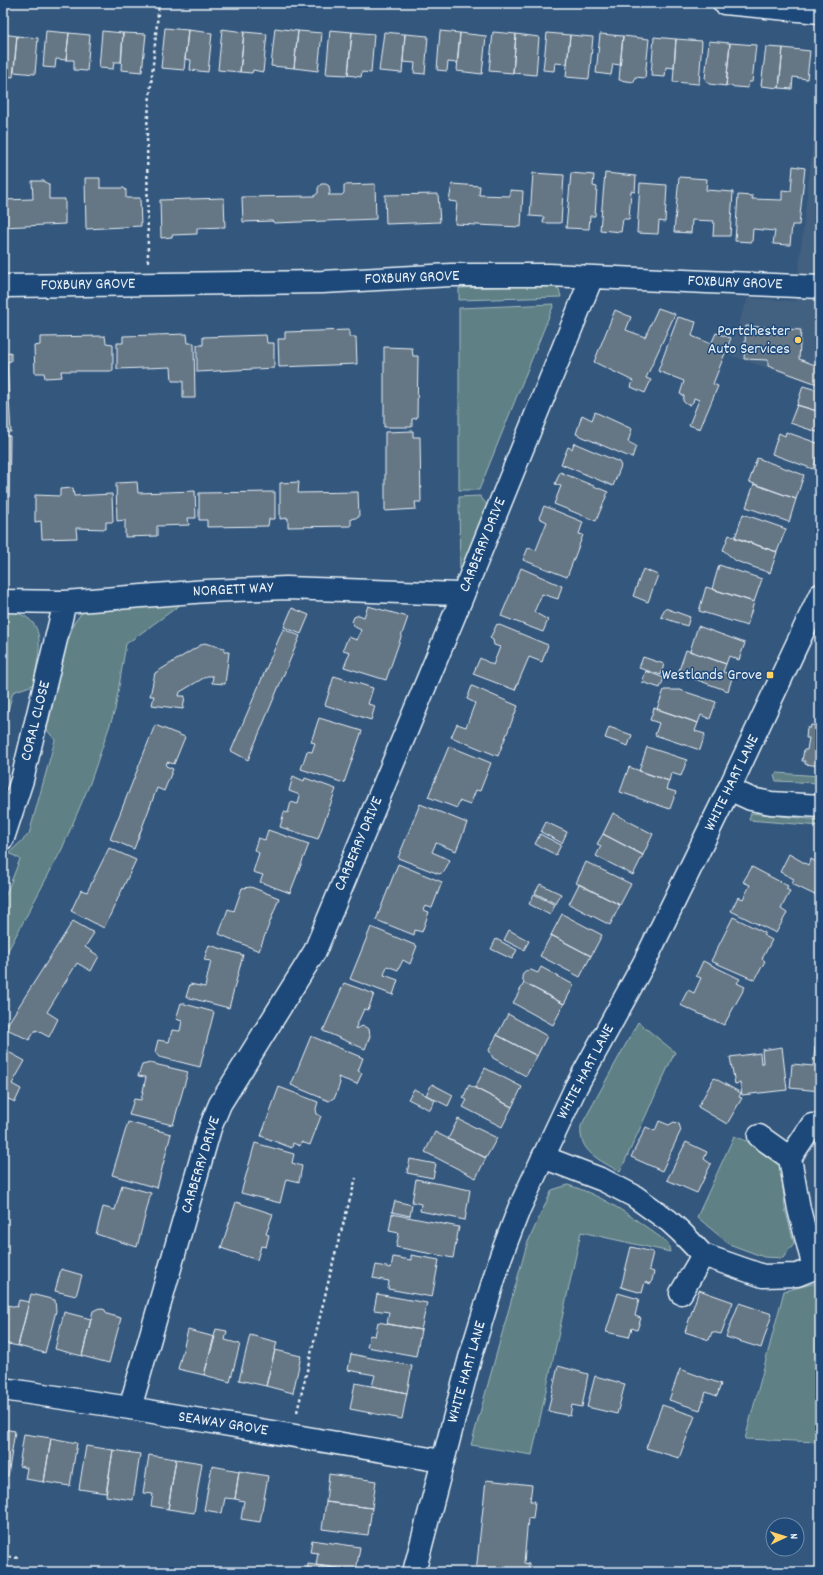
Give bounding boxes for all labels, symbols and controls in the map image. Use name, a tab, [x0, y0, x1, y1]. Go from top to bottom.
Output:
street label: FOXBURY GROVE	[364, 265, 460, 291]
street label: FOXBURY GROVE	[687, 270, 783, 296]
street label: FOXBURY GROVE	[41, 273, 136, 297]
place label: Portchester Auto Services	[708, 320, 790, 361]
marker: Portchester Auto Services	[793, 335, 803, 345]
street label: CARBERRY DRIVE	[454, 493, 513, 596]
street label: NORGETT WAY	[192, 576, 275, 604]
place label: Westlands Grove	[662, 664, 762, 687]
marker: Westlands Grove	[765, 670, 775, 680]
street label: CORAL CLOSE	[15, 678, 57, 763]
street label: WHITE HART LANE	[699, 730, 766, 835]
street label: CARBERRY DRIVE	[329, 793, 389, 895]
street label: WHITE HART LANE	[551, 1020, 621, 1124]
street label: CARBERRY DRIVE	[175, 1113, 227, 1216]
street label: WHITE HART LANE	[441, 1318, 493, 1426]
street label: SEAWAY GROVE	[177, 1406, 270, 1443]
north arrow	[765, 1517, 805, 1557]
text: N	[785, 1533, 801, 1540]

